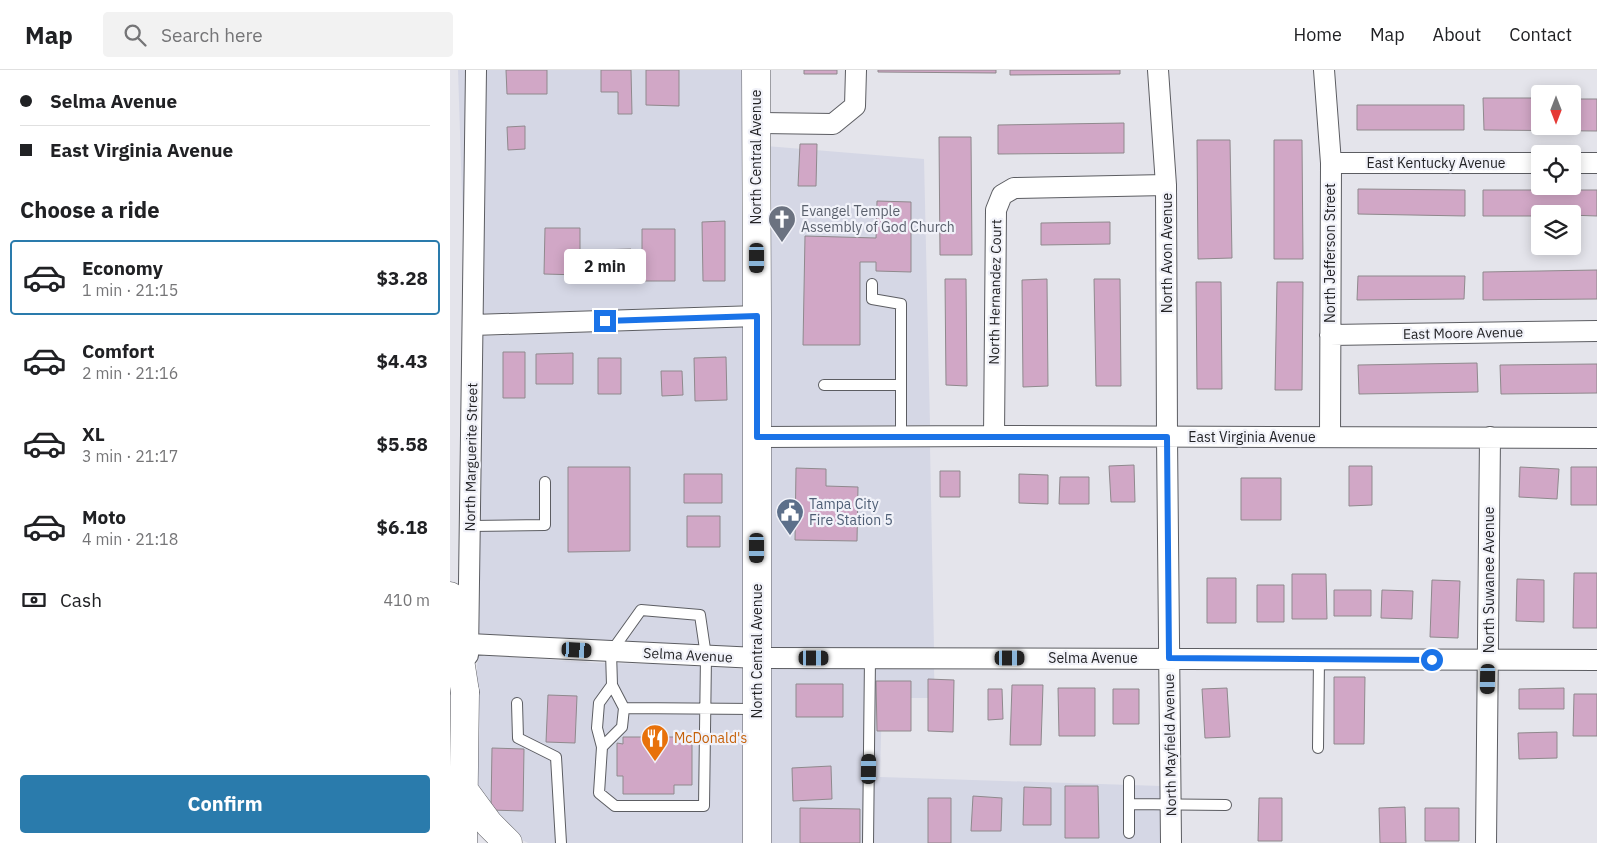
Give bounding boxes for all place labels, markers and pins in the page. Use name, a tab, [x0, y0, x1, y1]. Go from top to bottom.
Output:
place label: Evangel Temple Assembly of God Church	[801, 202, 955, 236]
church icon: Evangel Temple Assembly of God Church	[767, 204, 797, 243]
place label: Tampa City Fire Station 5	[809, 495, 893, 529]
public building icon: Tampa City Fire Station 5	[775, 497, 805, 536]
restaurant icon: McDonald's	[640, 723, 670, 762]
place label: McDonald's	[674, 729, 747, 747]

